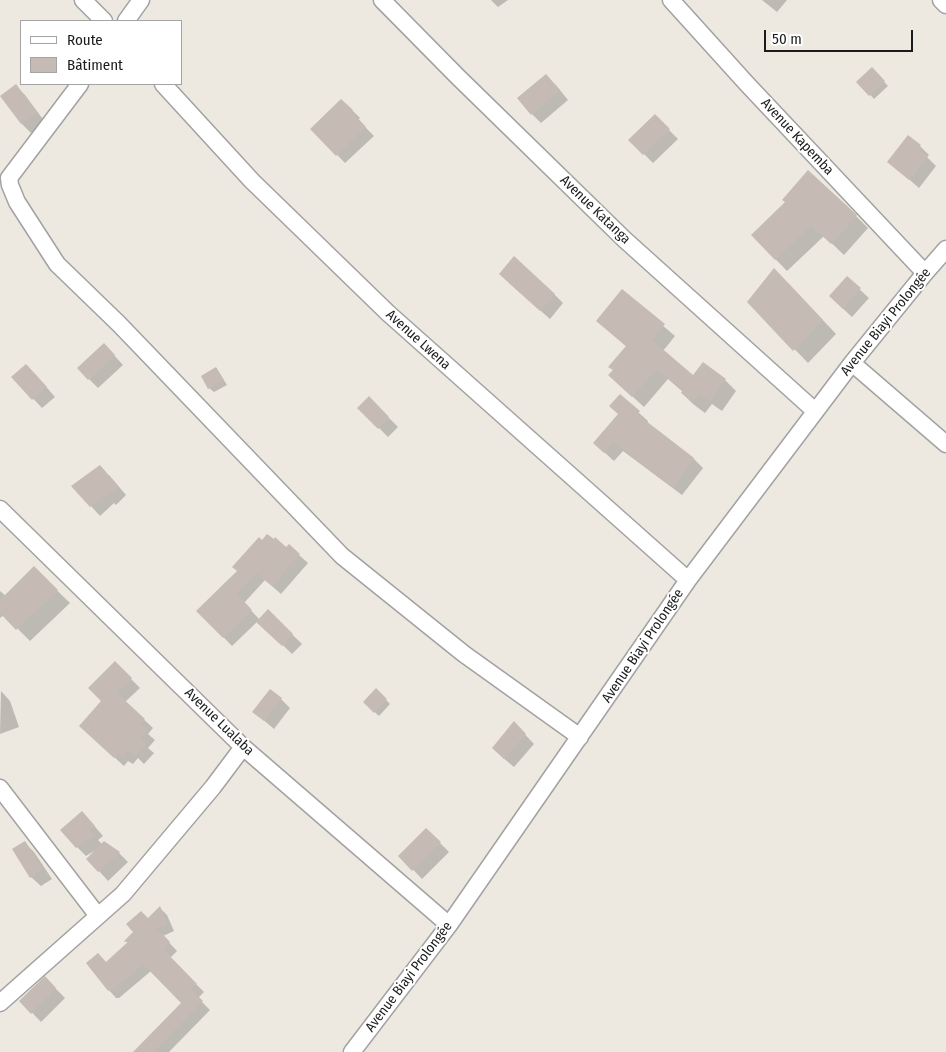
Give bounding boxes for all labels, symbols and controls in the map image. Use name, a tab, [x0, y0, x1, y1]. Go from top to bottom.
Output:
legend	[20, 20, 182, 85]
scale bar	[766, 20, 915, 52]
text: 50 m	[772, 30, 802, 48]
text: Route	[67, 31, 103, 49]
text: Bâtiment	[67, 56, 123, 74]
street label: Avenue Kapemba	[757, 95, 837, 179]
street label: Avenue Katanga	[556, 172, 634, 248]
street label: Avenue Biayi Prolongée	[837, 265, 935, 379]
street label: Avenue Lwena	[382, 307, 454, 373]
street label: Avenue Biayi Prolongée	[599, 586, 687, 706]
street label: Avenue Lualaba	[181, 685, 257, 759]
street label: Avenue Biayi Prolongée	[362, 919, 456, 1035]

